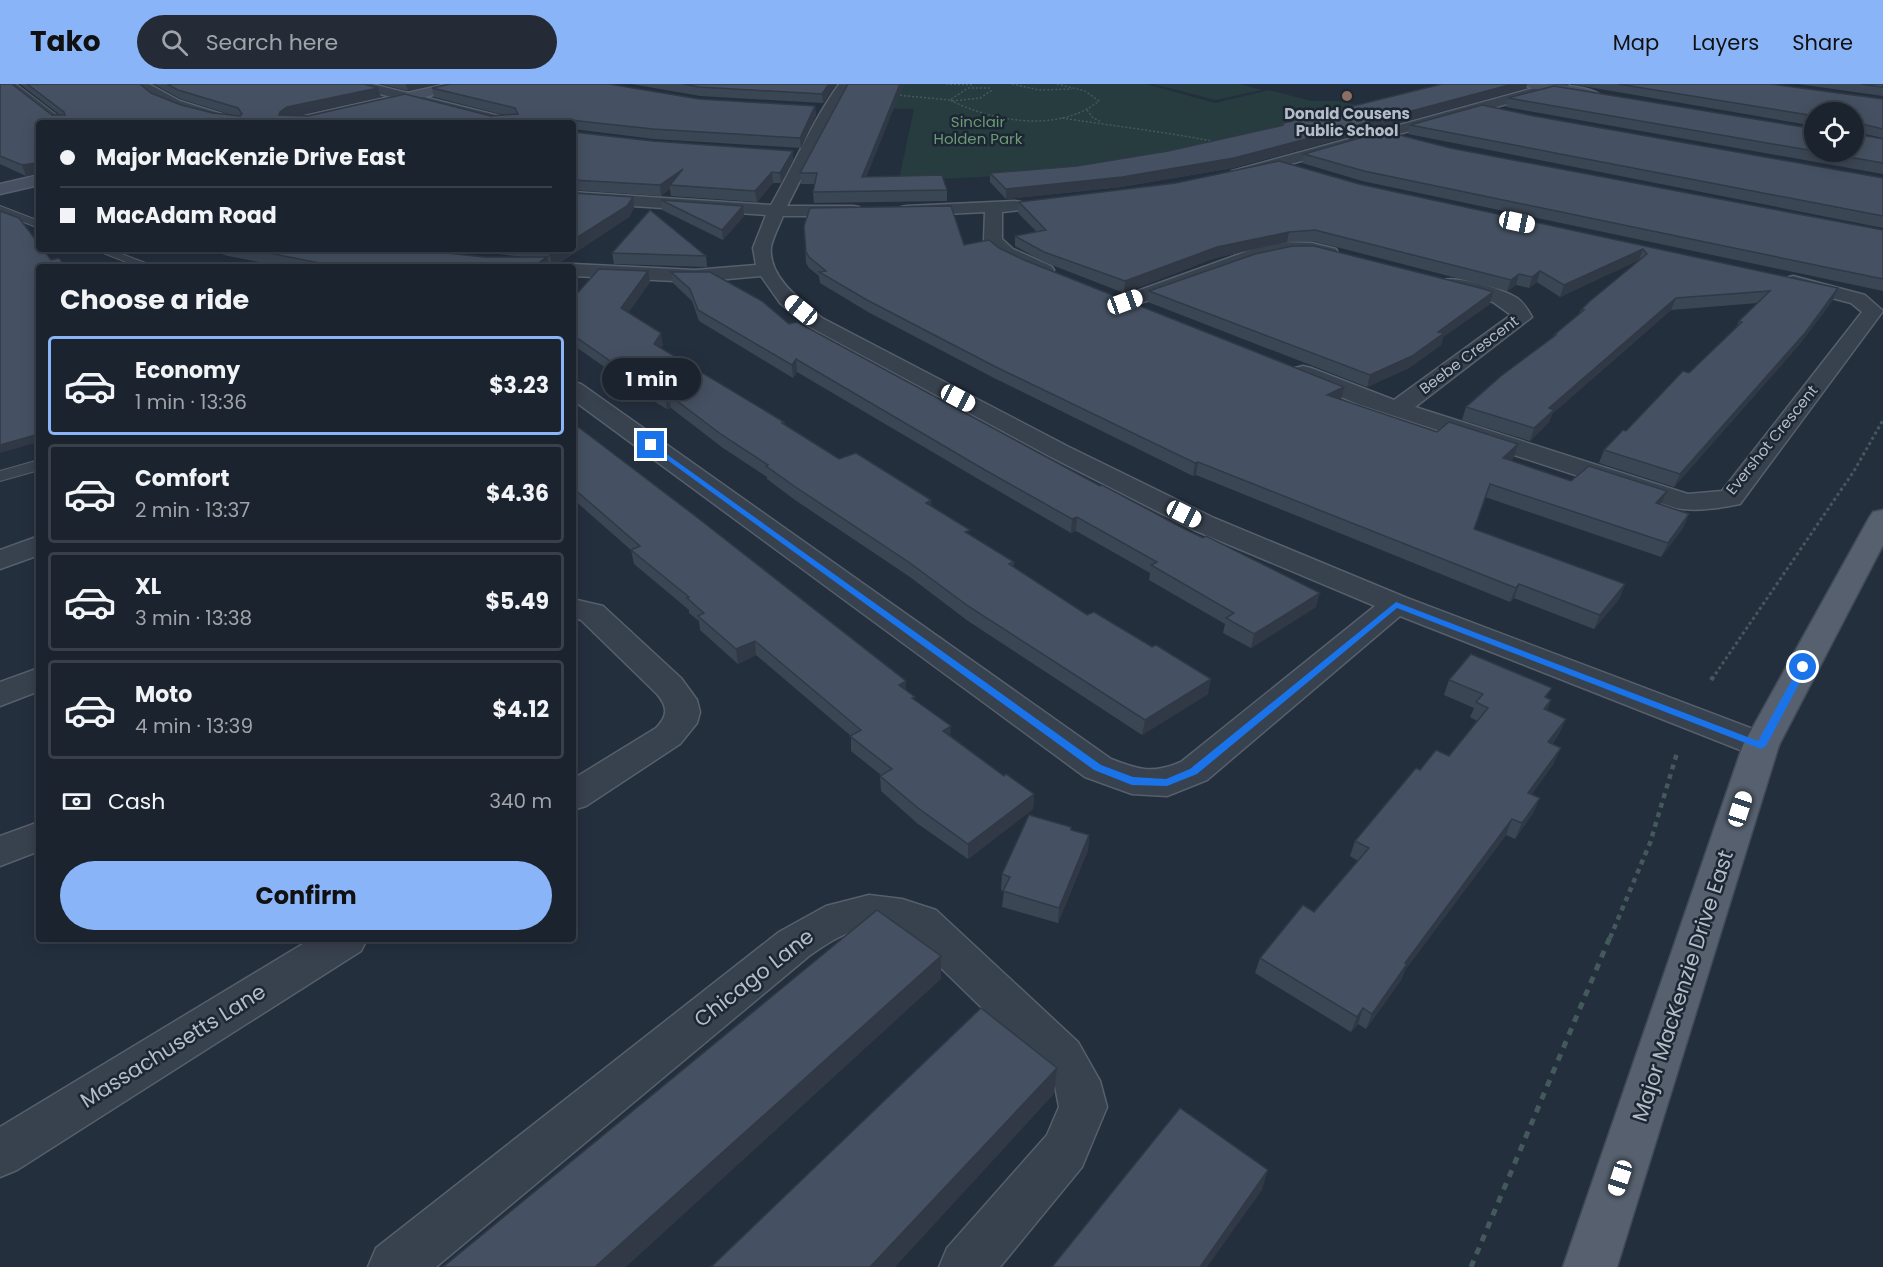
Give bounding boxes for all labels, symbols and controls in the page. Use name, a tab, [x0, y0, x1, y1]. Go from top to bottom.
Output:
search box	[137, 15, 557, 69]
text: Tako	[30, 22, 101, 61]
icon: search	[158, 26, 191, 59]
text: Search here	[206, 27, 338, 58]
text: Map	[1613, 28, 1659, 57]
text: Layers	[1692, 28, 1759, 57]
text: Share	[1792, 28, 1853, 57]
marker: Donald Cousens Public School	[1340, 89, 1354, 103]
map controls	[1804, 102, 1864, 162]
button: locate	[1804, 102, 1864, 162]
place label: Donald Cousens Public School	[1284, 103, 1410, 141]
park label: Sinclair Holden Park	[934, 111, 1023, 149]
text: Major MacKenzie Drive East	[96, 142, 405, 173]
text: MacAdam Road	[96, 200, 277, 231]
car	[1498, 209, 1536, 235]
text: Choose a ride	[60, 281, 249, 318]
car	[1105, 287, 1145, 317]
car	[781, 292, 821, 328]
street label: Beebe Crescent	[1415, 310, 1523, 399]
text: Economy	[135, 355, 240, 386]
callout: 1 min	[602, 358, 700, 400]
icon: car	[63, 359, 117, 413]
text: 1 min	[625, 365, 678, 393]
text: $3.23	[489, 370, 549, 401]
street label: Evershot Crescent	[1721, 381, 1822, 499]
car	[938, 382, 978, 414]
text: 1 min · 13:36	[135, 388, 247, 416]
route end	[637, 431, 664, 458]
text: Comfort	[135, 463, 229, 494]
icon: car	[63, 467, 117, 521]
text: $4.36	[486, 478, 549, 509]
text: 2 min · 13:37	[135, 496, 250, 524]
car	[1164, 498, 1204, 530]
text: XL	[135, 571, 161, 602]
icon: car	[63, 575, 117, 629]
text: $5.49	[486, 586, 549, 617]
text: 3 min · 13:38	[135, 604, 252, 632]
route start	[1789, 653, 1816, 680]
text: Moto	[135, 679, 192, 710]
icon: car	[63, 683, 117, 737]
text: $4.12	[493, 694, 549, 725]
text: 4 min · 13:39	[135, 712, 253, 740]
icon: cash	[60, 785, 93, 818]
text: Cash	[108, 786, 165, 817]
text: 340 m	[489, 787, 552, 815]
car	[1726, 789, 1754, 829]
street label: Major MacKenzie Drive East	[1625, 847, 1740, 1125]
button: Confirm	[60, 861, 552, 930]
street label: Chicago Lane	[688, 922, 820, 1034]
street label: Massachusetts Lane	[74, 977, 271, 1114]
car	[1606, 1158, 1634, 1198]

